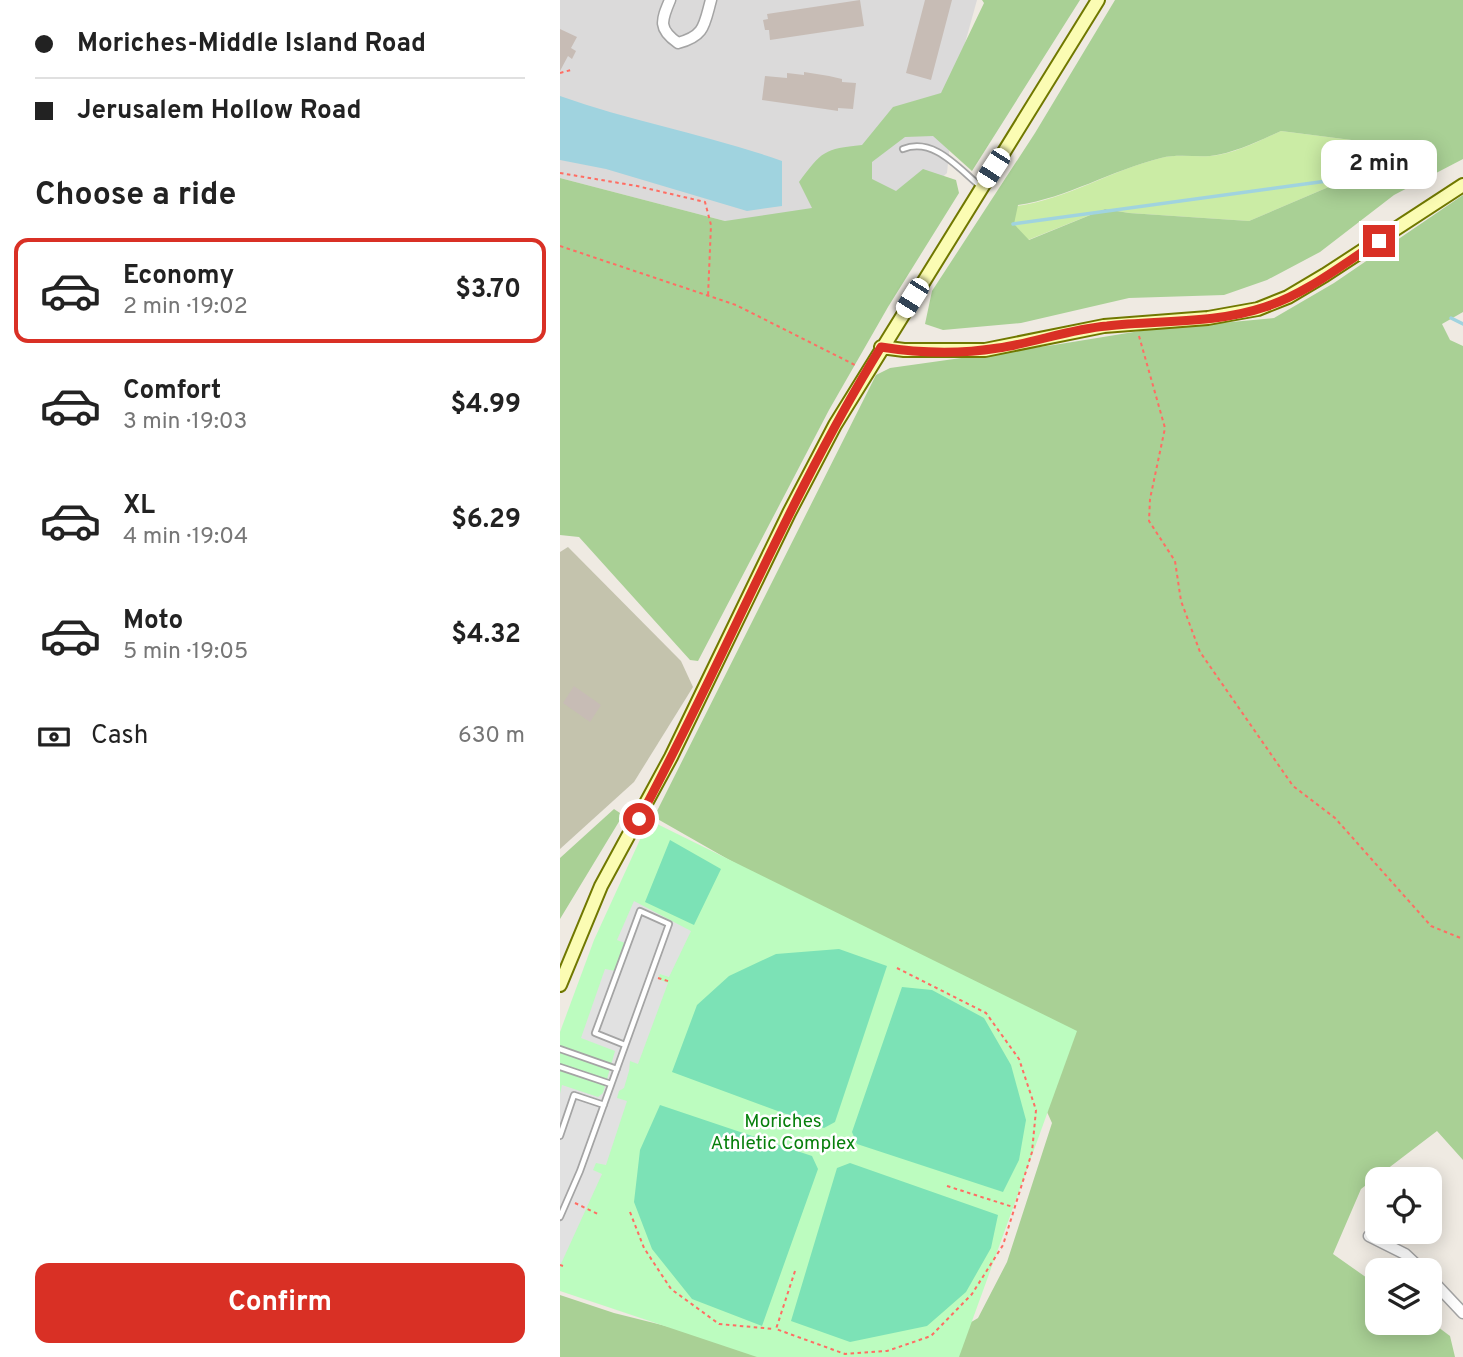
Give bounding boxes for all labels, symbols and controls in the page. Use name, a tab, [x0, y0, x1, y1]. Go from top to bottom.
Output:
text: Moriches-Middle Island Road	[77, 28, 426, 61]
text: Jerusalem Hollow Road	[77, 95, 361, 128]
callout: 2 min	[1321, 140, 1437, 188]
car	[973, 145, 1014, 191]
text: 2 min	[1349, 150, 1409, 179]
text: Choose a ride	[35, 176, 236, 216]
route end	[1363, 225, 1395, 257]
icon: car	[39, 259, 102, 322]
text: Economy	[123, 260, 234, 293]
text: $3.70	[455, 274, 521, 307]
car	[892, 275, 933, 321]
text: 2 min · 19:02	[123, 293, 248, 322]
icon: car	[39, 374, 102, 437]
text: Comfort	[123, 375, 221, 408]
text: $4.99	[450, 389, 521, 422]
text: 3 min · 19:03	[123, 408, 247, 437]
icon: car	[39, 489, 102, 552]
text: XL	[123, 490, 155, 523]
text: $6.29	[451, 504, 521, 537]
text: 4 min · 19:04	[123, 523, 248, 552]
icon: car	[39, 604, 102, 667]
text: Moto	[123, 605, 183, 638]
text: $4.32	[451, 619, 521, 652]
text: 5 min · 19:05	[123, 638, 248, 667]
icon: cash	[35, 718, 73, 756]
text: Cash	[91, 720, 148, 753]
text: 630 m	[458, 722, 525, 751]
route start	[623, 803, 655, 835]
park label: Moriches Athletic Complex	[710, 1110, 856, 1156]
map controls	[1365, 1167, 1442, 1335]
button: locate	[1365, 1167, 1442, 1244]
button: layers	[1365, 1258, 1442, 1335]
button: Confirm	[35, 1263, 525, 1343]

